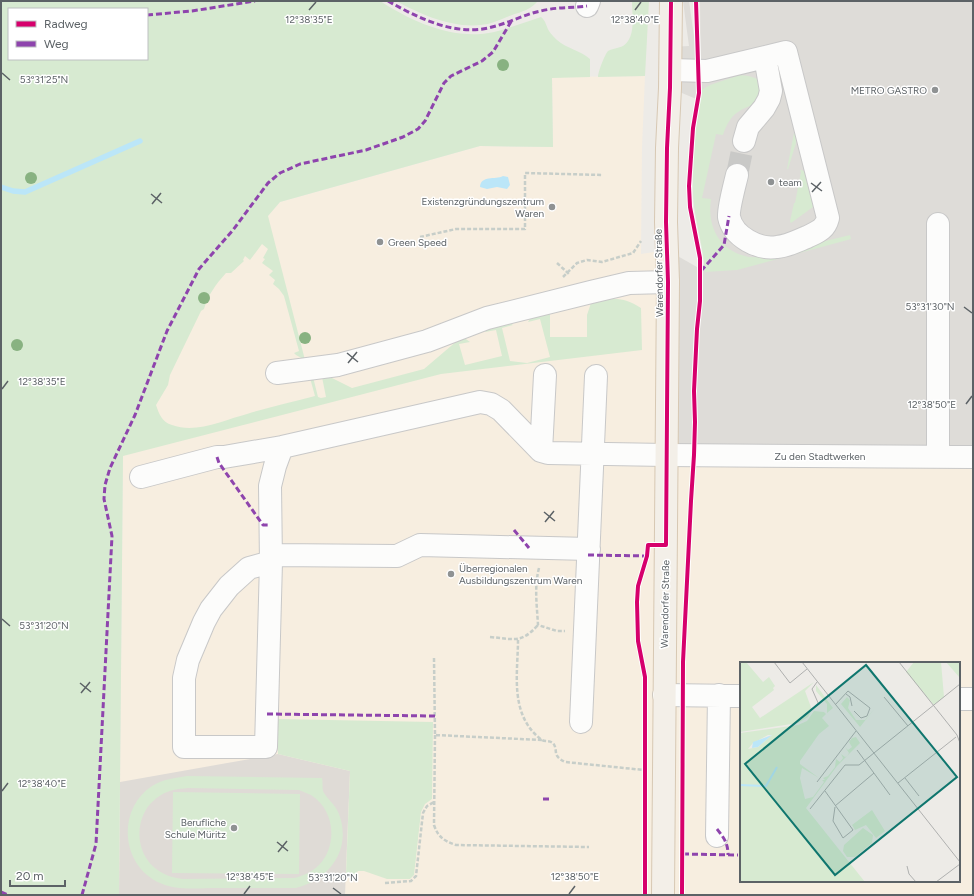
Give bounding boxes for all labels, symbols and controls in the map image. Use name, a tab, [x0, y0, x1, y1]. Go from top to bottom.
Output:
legend	[8, 8, 148, 60]
text: 12°38'35"E	[285, 13, 333, 26]
text: 12°38'40"E	[611, 13, 659, 26]
text: Radweg	[44, 17, 88, 31]
text: Weg	[44, 37, 69, 51]
text: 53°31'25"N	[20, 73, 68, 86]
place label: METRO GASTRO	[851, 84, 927, 97]
marker: METRO GASTRO	[930, 85, 940, 95]
place label: team	[779, 176, 802, 189]
marker: team	[766, 177, 776, 187]
place label: Existenzgründungszentrum Waren	[421, 195, 544, 220]
marker: Existenzgründungszentrum Waren	[547, 202, 557, 212]
street label: Warendorfer Straße	[652, 228, 666, 317]
place label: Green Speed	[388, 236, 447, 249]
marker: Green Speed	[375, 237, 385, 247]
text: 53°31'30"N	[905, 300, 955, 313]
text: 12°38'35"E	[18, 375, 66, 388]
text: 12°38'50"E	[908, 398, 956, 411]
street label: Zu den Stadtwerken	[775, 450, 866, 463]
street label: Warendorfer Straße	[658, 559, 672, 648]
place label: Überregionalen Ausbildungszentrum Waren	[459, 562, 583, 587]
marker: Überregionalen Ausbildungszentrum Waren	[446, 569, 456, 579]
text: 53°31'20"N	[19, 619, 69, 632]
inset map	[740, 662, 960, 882]
text: 12°38'40"E	[18, 777, 66, 790]
place label: Berufliche Schule Müritz	[165, 816, 227, 841]
marker: Berufliche Schule Müritz	[229, 823, 239, 833]
scale bar	[10, 862, 65, 888]
text: 20 m	[16, 869, 44, 883]
text: 12°38'45"E	[226, 870, 274, 883]
text: 12°38'50"E	[551, 870, 599, 883]
text: 53°31'20"N	[308, 871, 358, 884]

